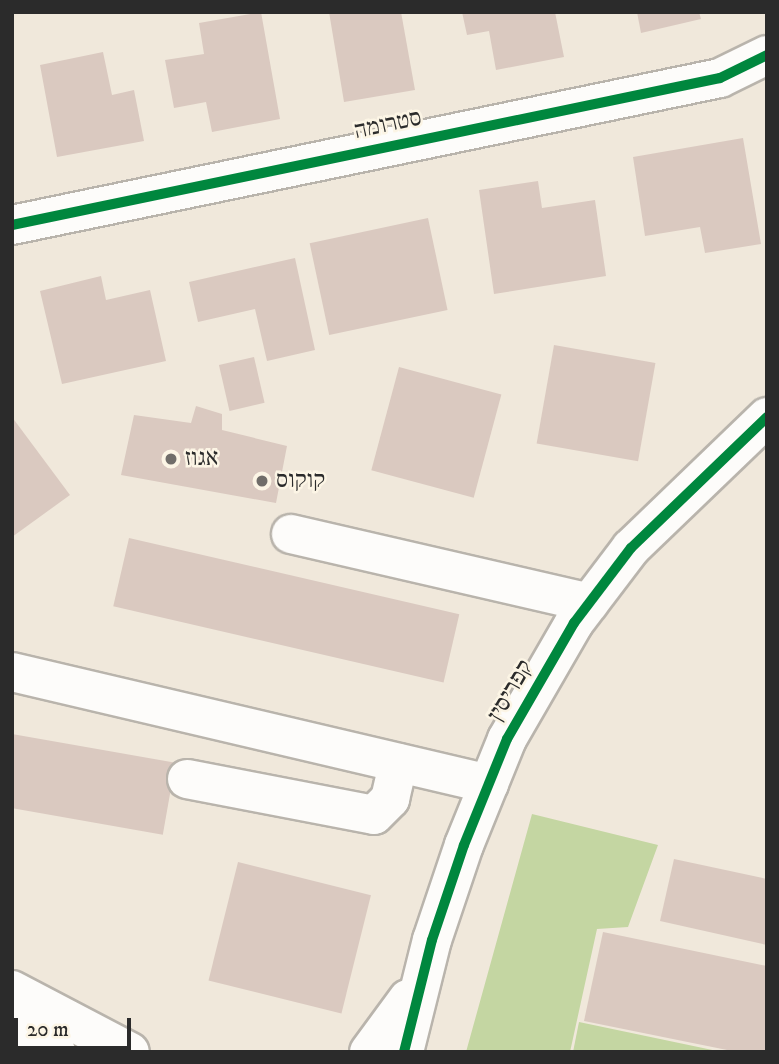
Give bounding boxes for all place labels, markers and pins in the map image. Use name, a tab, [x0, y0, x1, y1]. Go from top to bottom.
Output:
place label: אגוז	[185, 445, 219, 473]
marker: אגוז	[163, 451, 179, 467]
place label: קוקוס	[276, 467, 325, 495]
marker: קוקוס	[254, 473, 270, 489]

